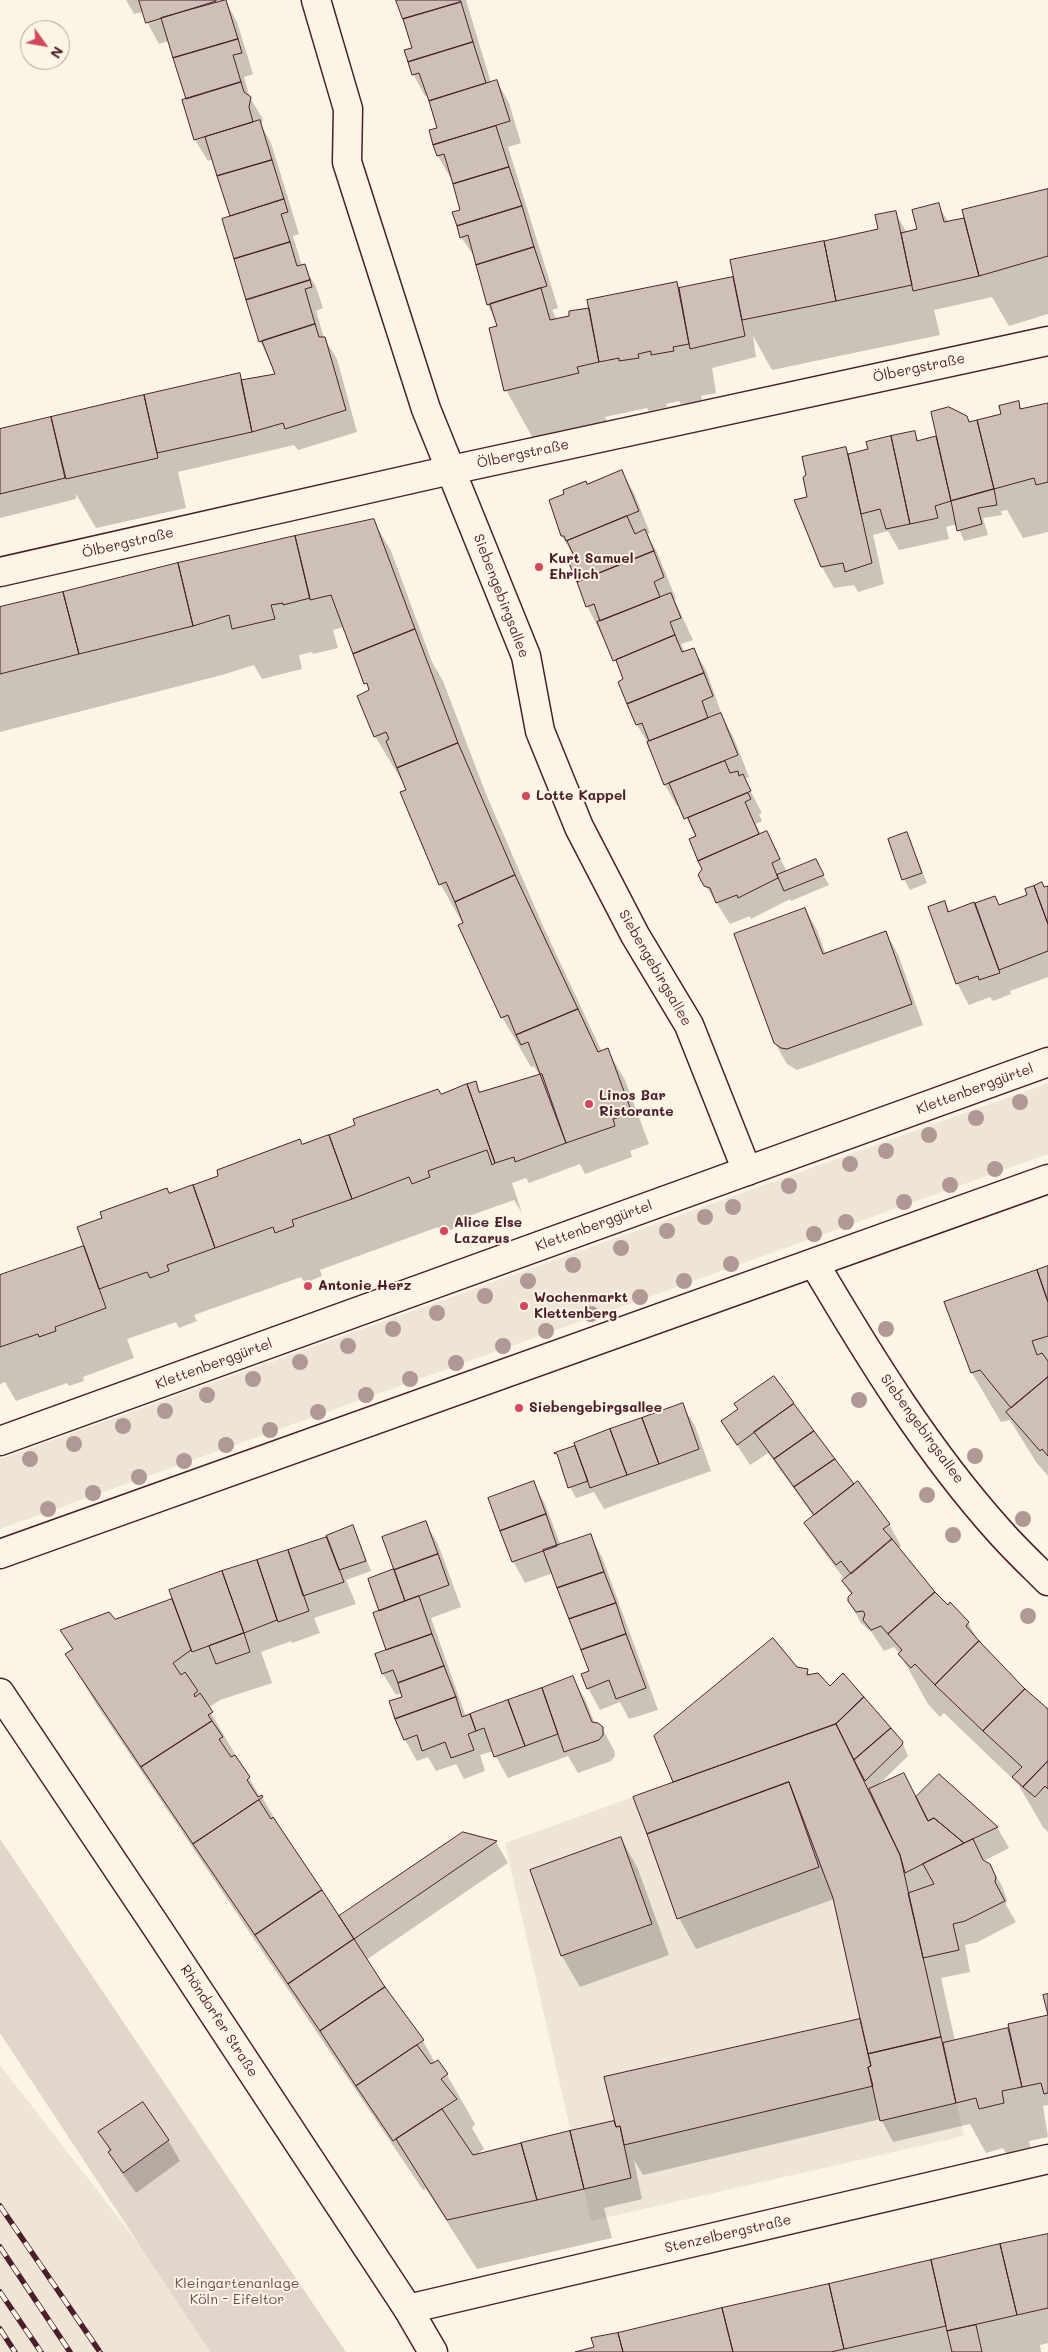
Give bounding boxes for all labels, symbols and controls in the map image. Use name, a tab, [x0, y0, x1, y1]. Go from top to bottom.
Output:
north arrow	[20, 20, 70, 70]
text: N	[46, 43, 68, 62]
street label: Ölbergstraße	[871, 350, 967, 386]
street label: Ölbergstraße	[475, 436, 571, 472]
street label: Ölbergstraße	[81, 524, 175, 562]
street label: Siebengebirgsallee	[470, 532, 532, 660]
place label: Kurt Samuel Ehrlich	[549, 551, 633, 584]
marker: Kurt Samuel Ehrlich	[533, 561, 545, 573]
place label: Lotte Kappel	[536, 788, 626, 804]
marker: Lotte Kappel	[520, 790, 532, 802]
street label: Siebengebirgsallee	[615, 907, 695, 1029]
street label: Klettenberggürtel	[914, 1060, 1036, 1118]
place label: Linos Bar Ristorante	[599, 1088, 674, 1120]
marker: Linos Bar Ristorante	[583, 1098, 595, 1110]
street label: Klettenberggürtel	[533, 1197, 655, 1255]
place label: Alice Else Lazarus	[454, 1215, 522, 1248]
marker: Alice Else Lazarus	[438, 1225, 450, 1237]
place label: Antonie Herz	[318, 1278, 411, 1294]
marker: Antonie Herz	[302, 1280, 314, 1292]
place label: Wochenmarkt Klettenberg	[534, 1290, 628, 1322]
marker: Wochenmarkt Klettenberg	[518, 1300, 530, 1312]
street label: Klettenberggürtel	[153, 1335, 275, 1393]
street label: Siebengebirgsallee	[877, 1371, 967, 1487]
place label: Siebengebirgsallee	[529, 1400, 662, 1416]
marker: Siebengebirgsallee	[513, 1402, 525, 1414]
street label: Rhöndorfer Straße	[177, 1962, 261, 2080]
street label: Stenzelbergstraße	[663, 2211, 793, 2257]
park label: Kleingartenanlage Köln - Eifeltor	[175, 2276, 299, 2308]

